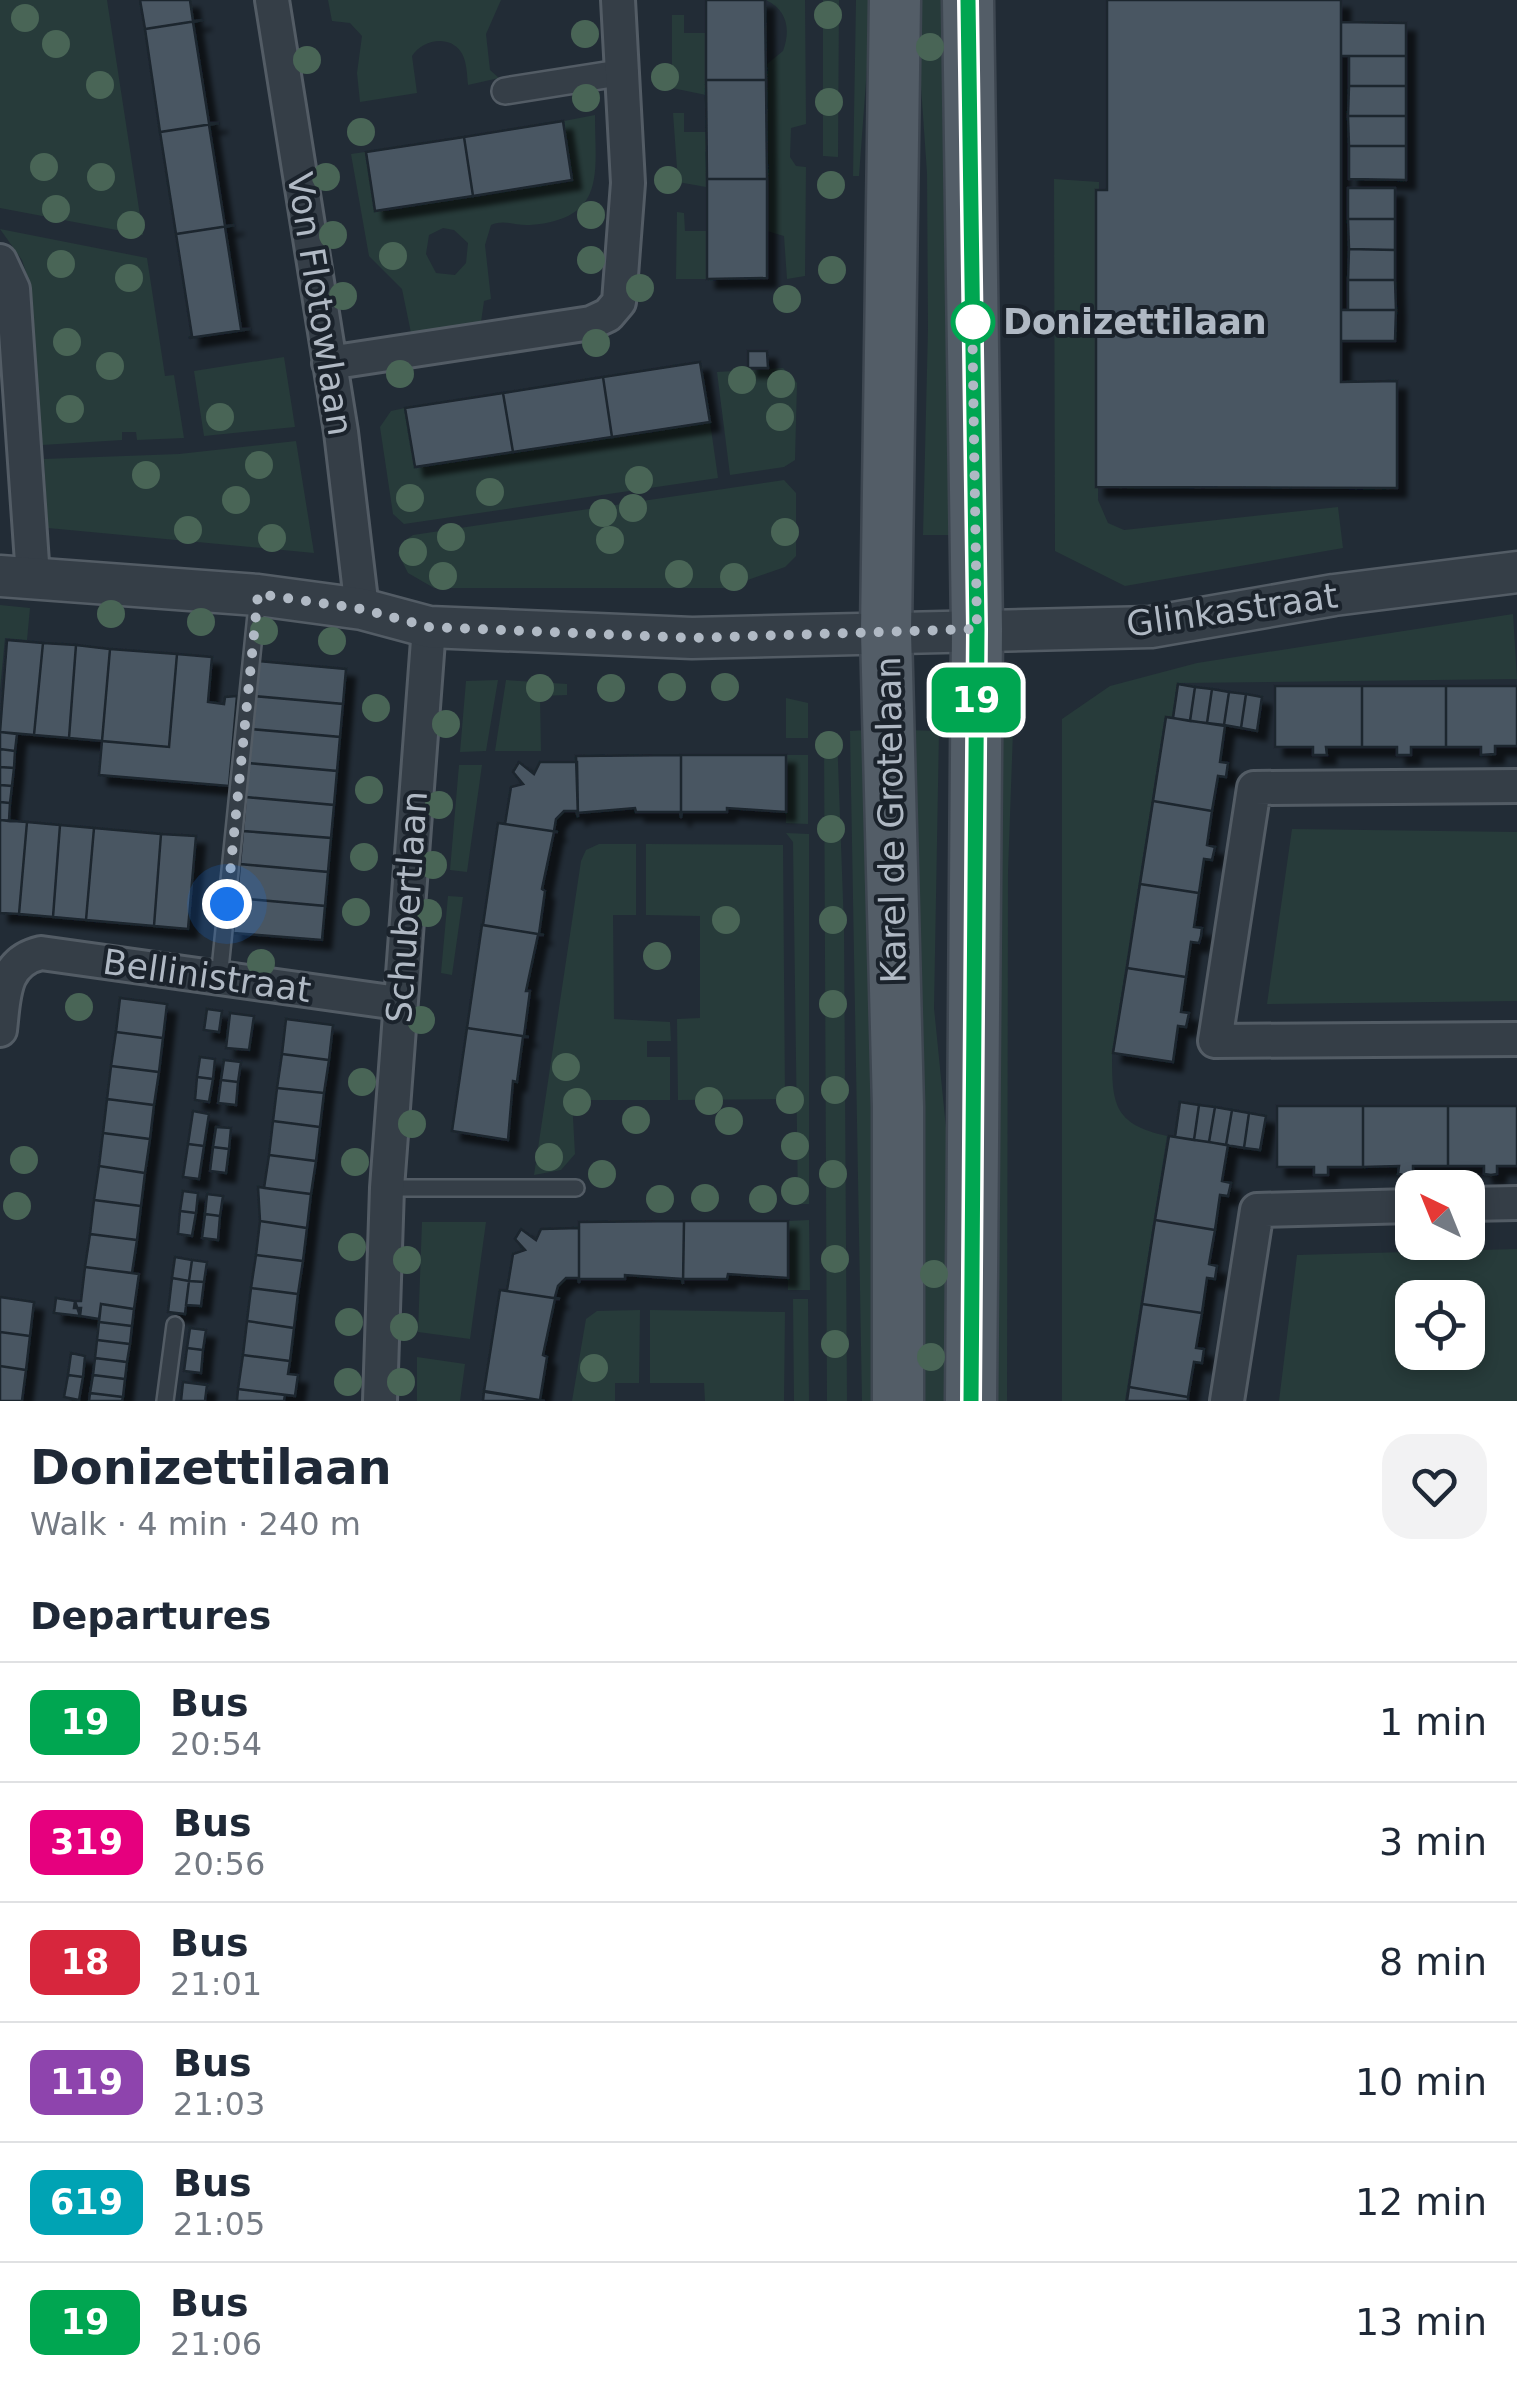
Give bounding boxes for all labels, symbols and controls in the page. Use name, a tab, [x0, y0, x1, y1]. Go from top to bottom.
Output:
street label: Von Flotowlaan	[279, 170, 361, 438]
marker: Donizettilaan	[952, 301, 994, 343]
place label: Donizettilaan	[1003, 302, 1267, 342]
street label: Glinkastraat	[1124, 575, 1340, 645]
street label: Karel de Grotelaan	[868, 656, 914, 984]
line badge: 19	[931, 668, 1021, 732]
text: 19	[952, 680, 1000, 720]
street label: Schubertlaan	[379, 790, 435, 1024]
your location	[202, 879, 252, 929]
street label: Bellinistraat	[100, 942, 314, 1010]
north arrow	[1395, 1170, 1485, 1260]
map controls	[1395, 1170, 1485, 1370]
button: locate	[1395, 1280, 1485, 1370]
button: heart	[1382, 1434, 1487, 1539]
text: Donizettilaan	[30, 1439, 392, 1495]
text: Walk · 4 min · 240 m	[30, 1505, 361, 1543]
text: Departures	[30, 1594, 271, 1638]
text: Bus	[170, 1681, 249, 1725]
text: 1 min	[1379, 1700, 1487, 1744]
text: 19	[61, 1702, 109, 1742]
text: 20:54	[170, 1725, 262, 1763]
text: Bus	[173, 1801, 252, 1845]
text: 3 min	[1379, 1820, 1487, 1864]
text: 319	[50, 1822, 123, 1862]
text: 20:56	[173, 1845, 265, 1883]
text: Bus	[170, 1921, 249, 1965]
text: 8 min	[1379, 1940, 1487, 1984]
text: 18	[61, 1942, 109, 1982]
text: 21:01	[170, 1965, 262, 2003]
text: Bus	[173, 2041, 252, 2085]
text: 10 min	[1355, 2060, 1487, 2104]
text: 119	[50, 2062, 123, 2102]
text: 21:03	[173, 2085, 265, 2123]
text: Bus	[173, 2161, 252, 2205]
text: 12 min	[1355, 2180, 1487, 2224]
text: 619	[50, 2182, 123, 2222]
text: 21:05	[173, 2205, 265, 2243]
text: Bus	[170, 2281, 249, 2325]
text: 13 min	[1355, 2300, 1487, 2344]
text: 19	[61, 2302, 109, 2342]
text: 21:06	[170, 2325, 262, 2363]

